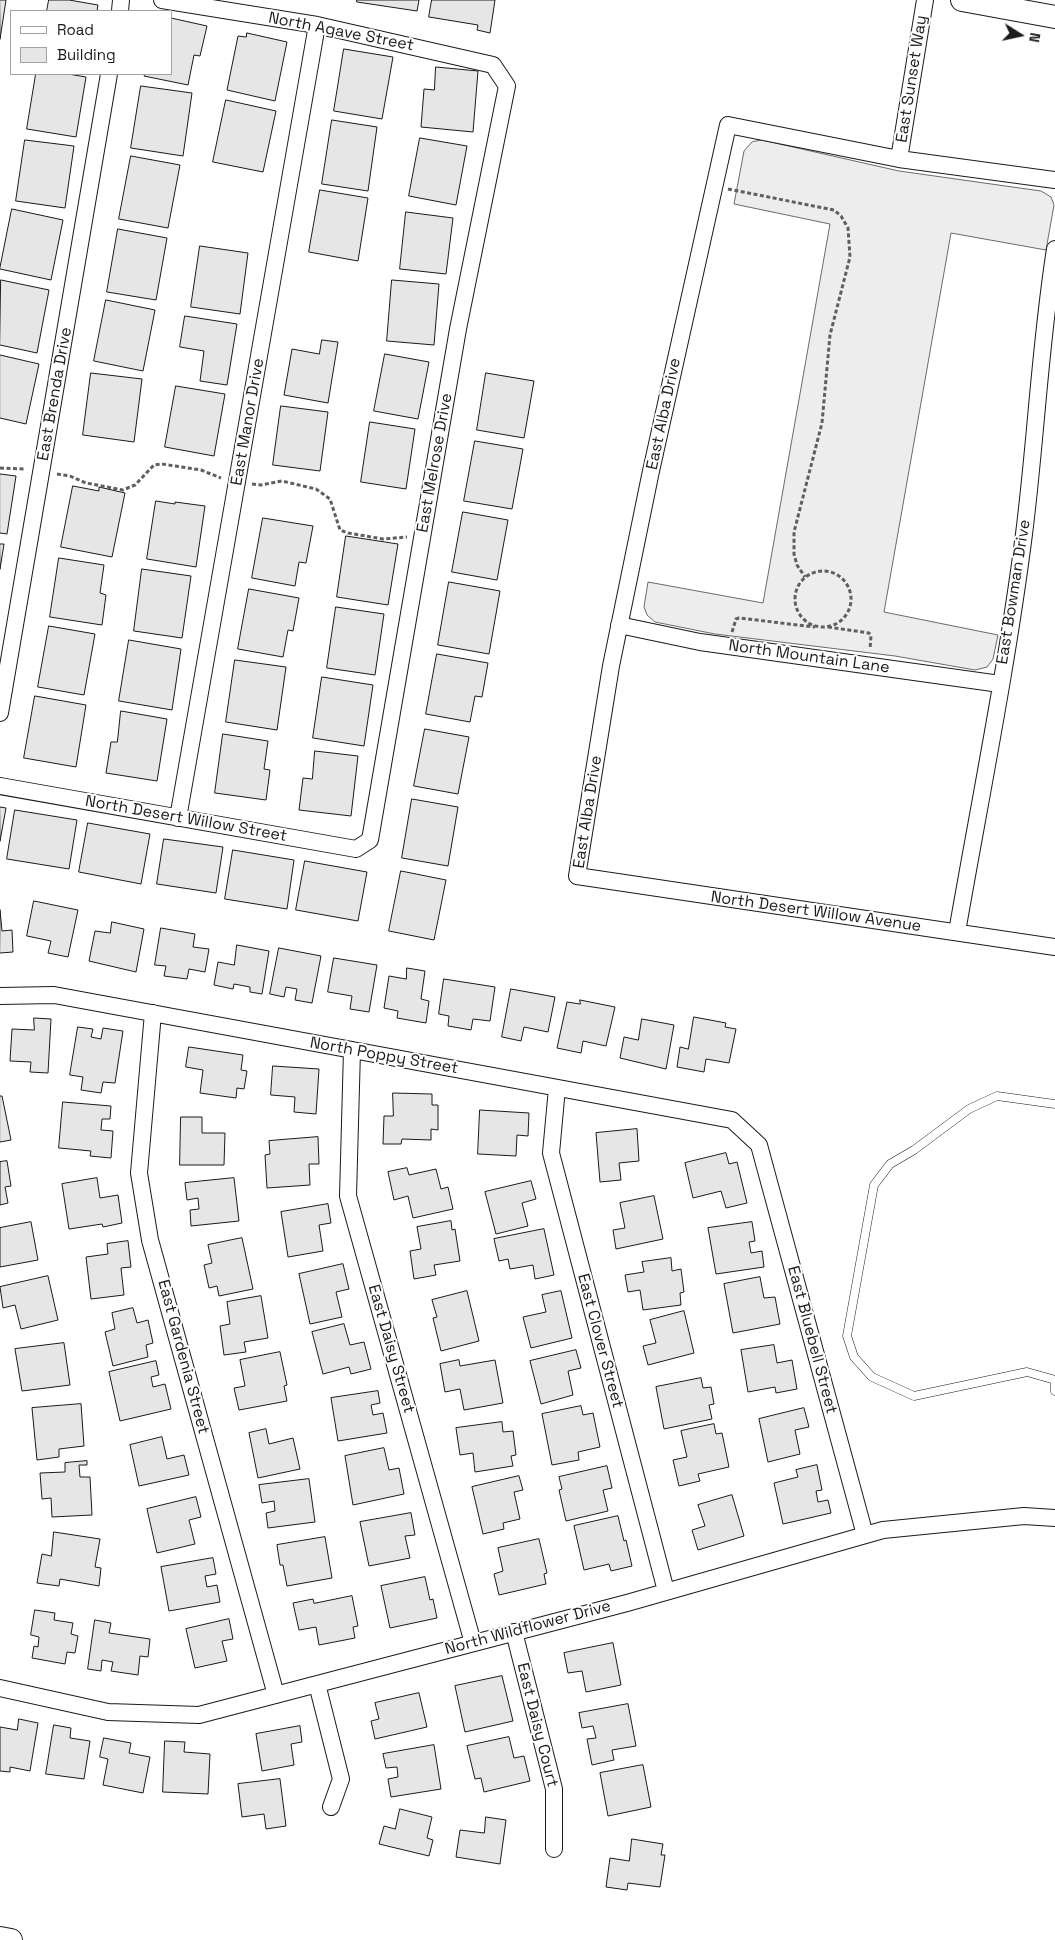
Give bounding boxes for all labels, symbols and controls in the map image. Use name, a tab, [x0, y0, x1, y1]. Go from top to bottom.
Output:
street label: North Agave Street	[267, 8, 415, 56]
legend	[10, 10, 172, 75]
north arrow	[995, 10, 1045, 60]
street label: East Sunset Way	[892, 14, 932, 144]
text: Road	[57, 20, 94, 39]
text: N	[1025, 31, 1044, 44]
text: Building	[57, 45, 116, 64]
street label: East Brenda Drive	[34, 326, 76, 462]
street label: East Alba Drive	[643, 356, 685, 472]
street label: East Manor Drive	[227, 357, 269, 487]
street label: East Melrose Drive	[413, 392, 457, 534]
street label: East Bowman Drive	[993, 518, 1035, 666]
street label: North Mountain Lane	[727, 636, 891, 678]
street label: East Alba Drive	[570, 754, 606, 870]
street label: North Desert Willow Street	[84, 792, 288, 846]
street label: North Desert Willow Avenue	[710, 888, 922, 936]
street label: North Poppy Street	[308, 1033, 460, 1079]
street label: East Bluebell Street	[783, 1264, 841, 1416]
street label: East Clover Street	[573, 1272, 627, 1410]
street label: East Gardenia Street	[153, 1278, 213, 1436]
street label: East Daisy Street	[363, 1283, 419, 1415]
street label: North Wildflower Drive	[443, 1597, 613, 1659]
street label: East Daisy Court	[512, 1661, 562, 1789]

